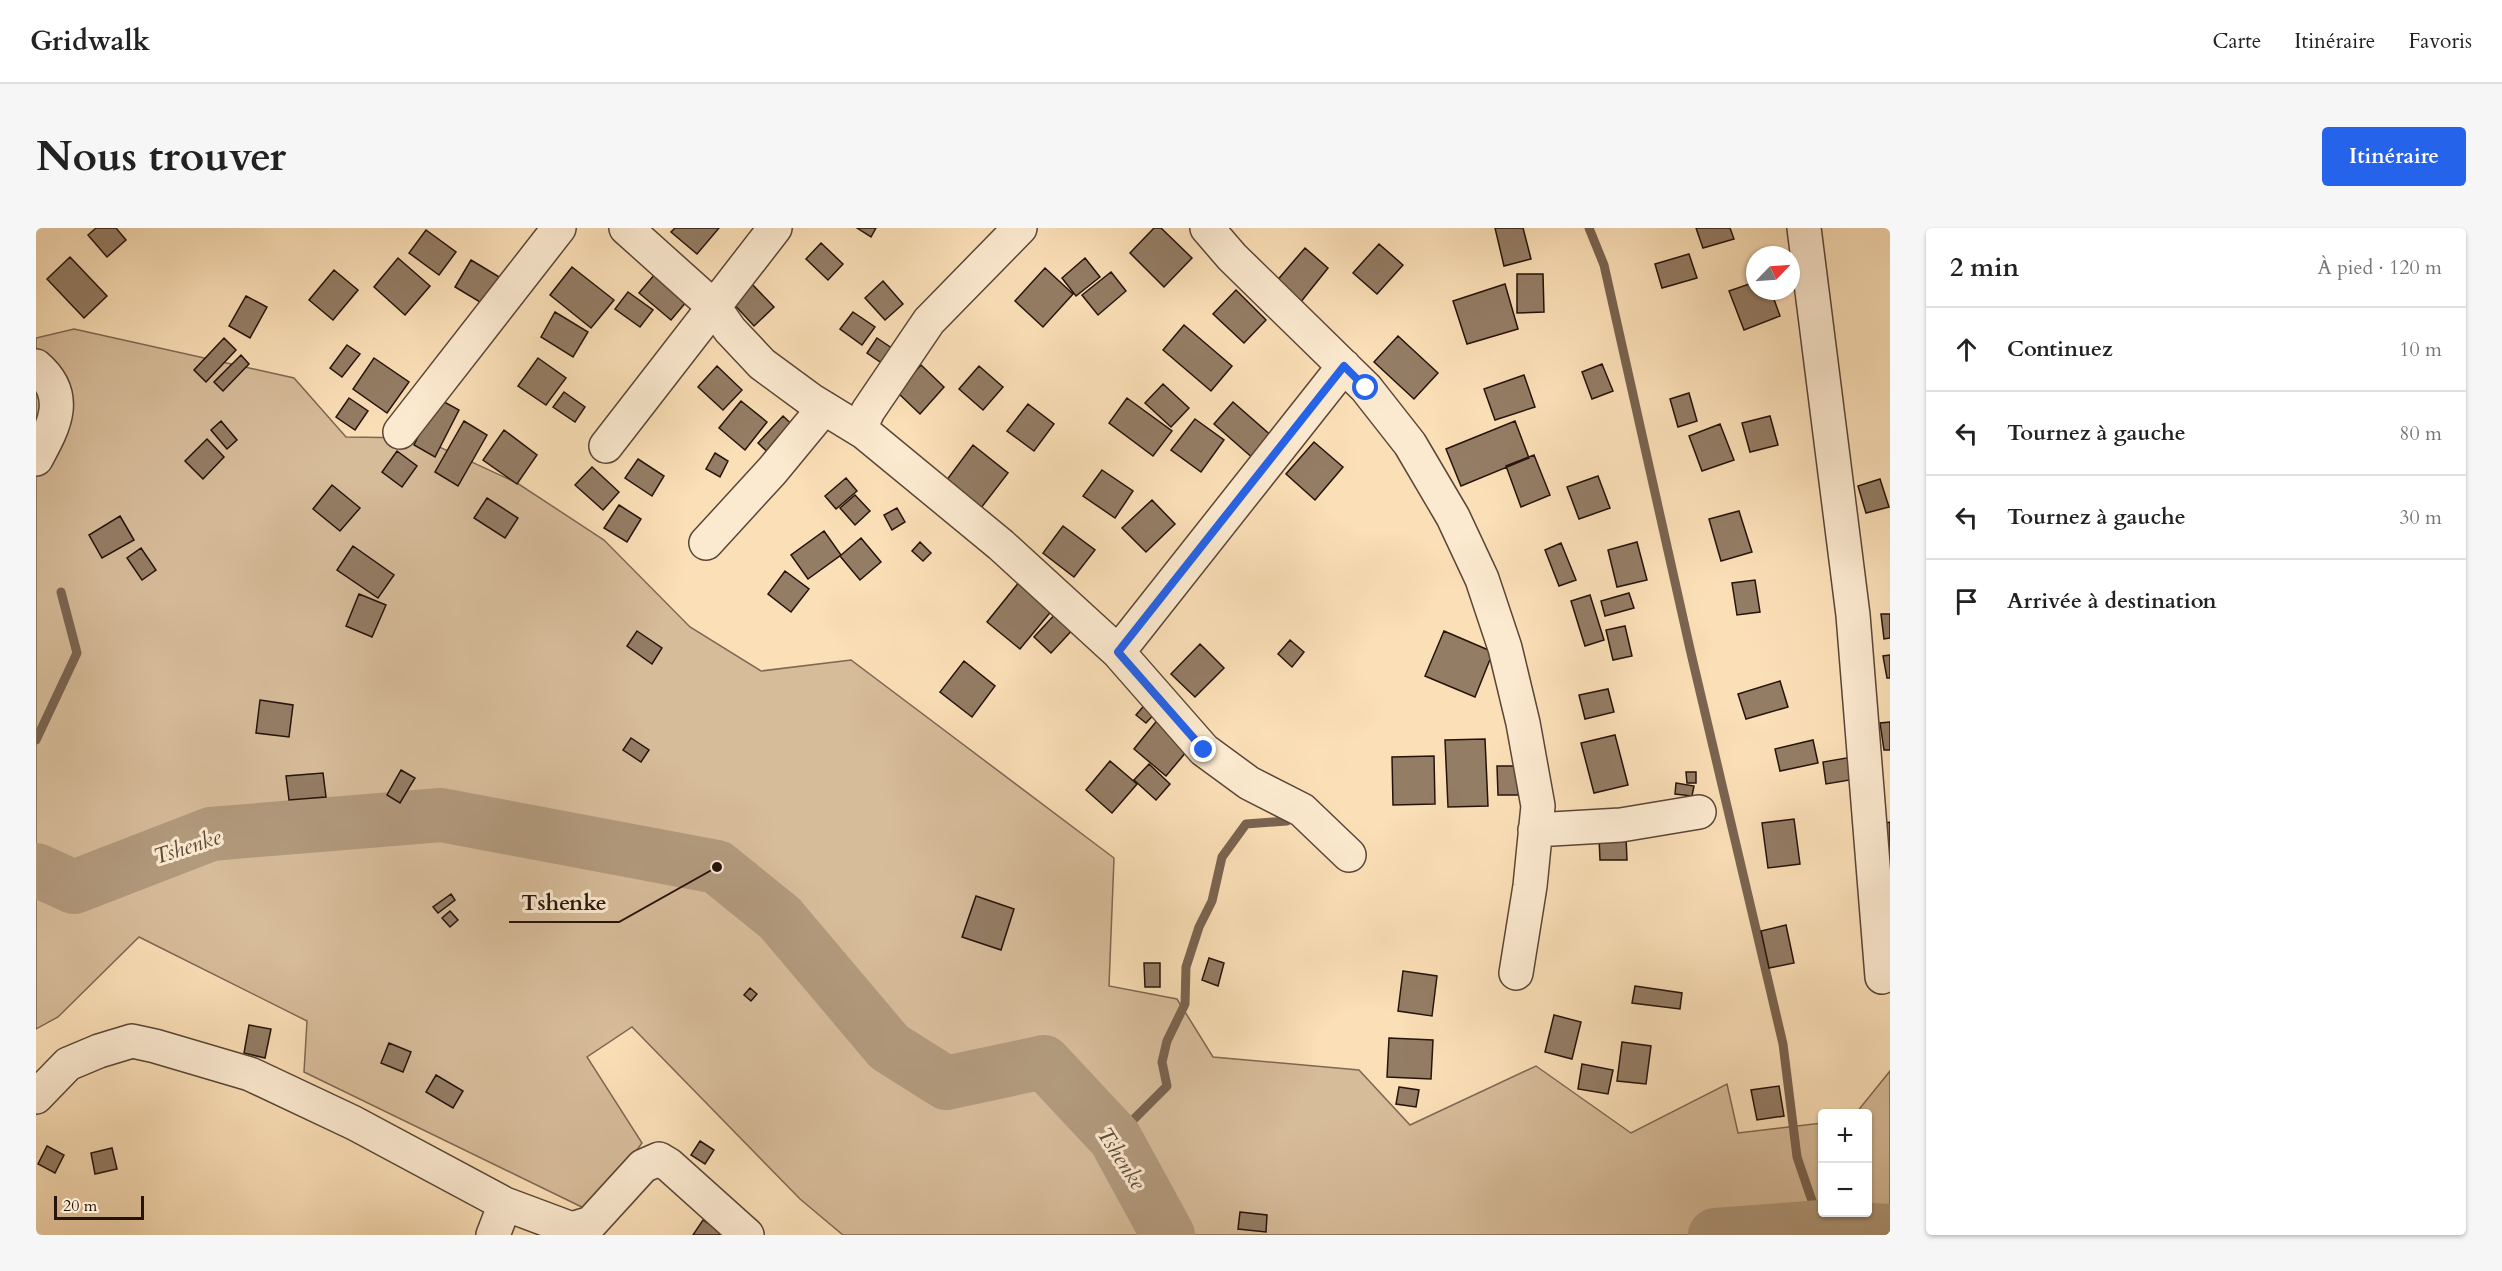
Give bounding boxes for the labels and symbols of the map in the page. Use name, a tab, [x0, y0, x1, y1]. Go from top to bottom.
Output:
north arrow	[1746, 246, 1800, 300]
route start	[1352, 374, 1378, 400]
route end	[1190, 736, 1216, 762]
water label: Tshenke	[150, 822, 225, 872]
callout: Tshenke	[509, 882, 619, 922]
text: Tshenke	[521, 888, 607, 918]
water label: Tshenke	[1090, 1121, 1153, 1196]
scale bar	[54, 1193, 144, 1220]

